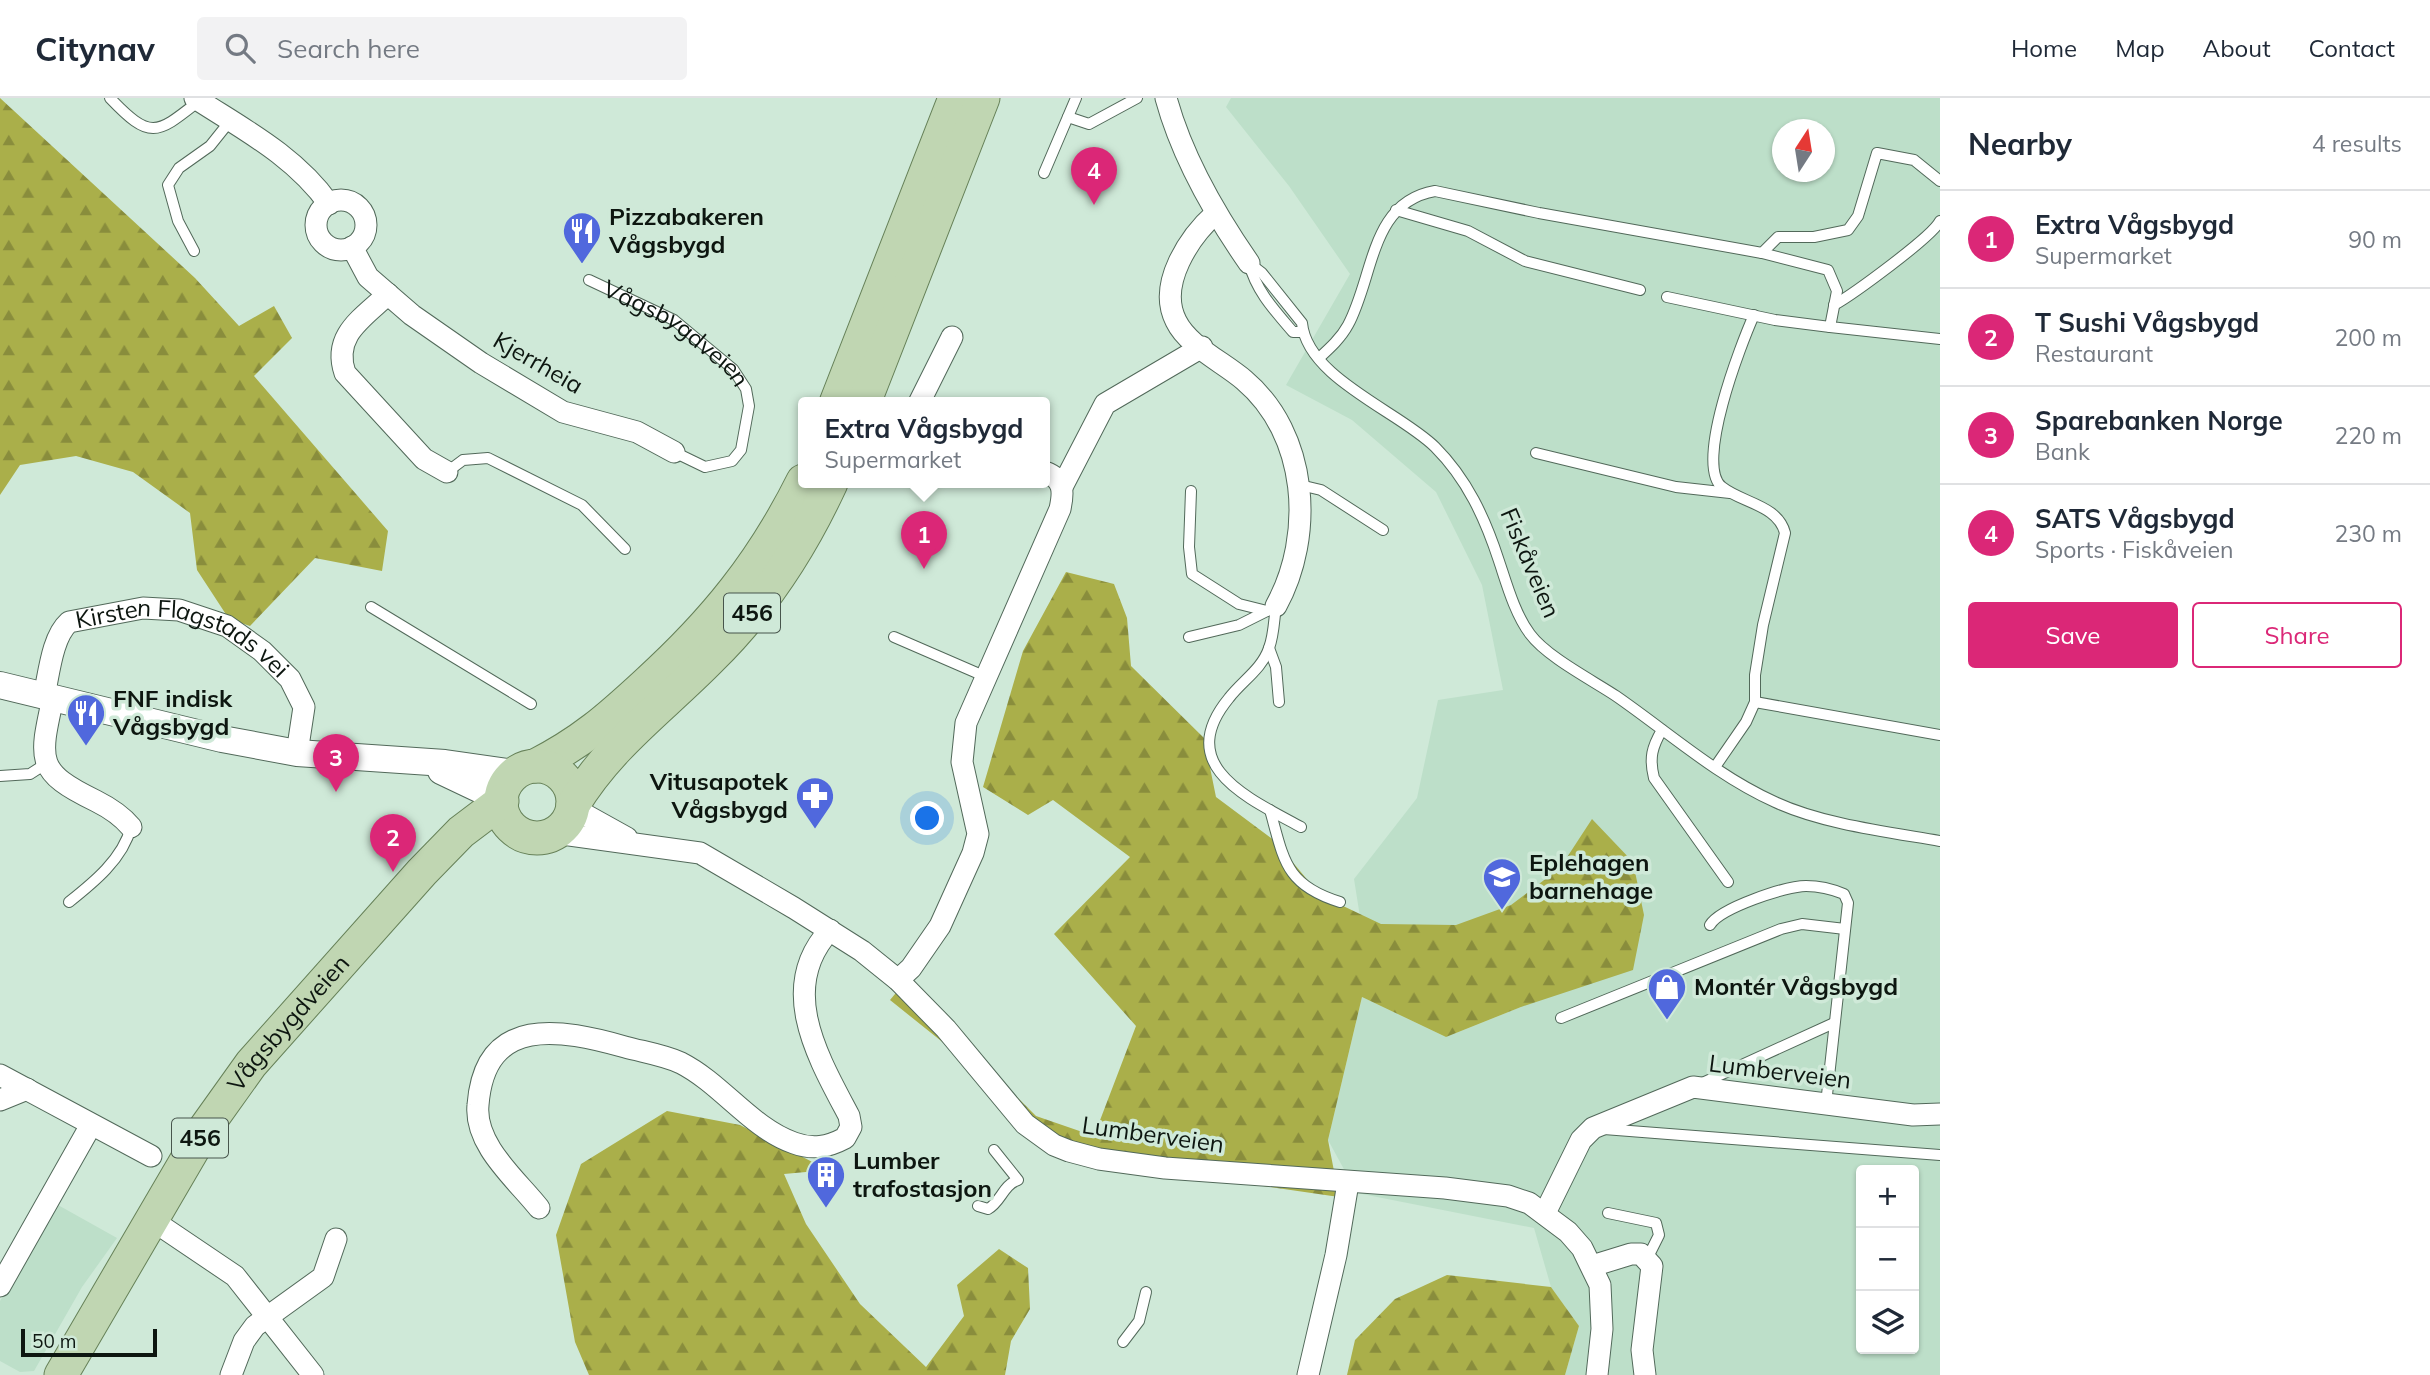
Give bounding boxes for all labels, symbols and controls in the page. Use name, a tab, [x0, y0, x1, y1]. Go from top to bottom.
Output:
search box	[197, 17, 687, 80]
text: Citynav	[35, 28, 155, 69]
icon: search	[221, 29, 259, 67]
text: Search here	[277, 32, 420, 65]
text: Home	[2011, 33, 2077, 63]
text: Map	[2115, 33, 2165, 63]
text: About	[2203, 33, 2271, 63]
text: Contact	[2309, 33, 2395, 63]
north arrow	[1772, 119, 1835, 182]
text: Nearby	[1968, 125, 2072, 163]
text: 4 results	[2312, 129, 2402, 158]
pin: 4	[1071, 147, 1117, 205]
place label: Pizzabakeren Vågsbygd	[608, 201, 764, 259]
text: Extra Vågsbygd	[2035, 208, 2234, 241]
restaurant icon: Pizzabakeren Vågsbygd	[561, 210, 603, 265]
text: 1	[1984, 225, 1998, 254]
text: 90 m	[2348, 225, 2402, 254]
text: Supermarket	[2035, 241, 2172, 270]
street label: Vågsbygdveien	[599, 273, 756, 392]
text: T Sushi Vågsbygd	[2035, 306, 2259, 339]
text: 2	[1984, 323, 1998, 352]
text: 200 m	[2334, 323, 2402, 352]
street label: Kjerrheia	[488, 324, 589, 400]
text: Restaurant	[2035, 339, 2153, 368]
popup	[798, 397, 1050, 488]
text: Sparebanken Norge	[2035, 404, 2283, 437]
text: Extra Vågsbygd	[824, 412, 1024, 445]
text: 3	[1984, 421, 1998, 450]
text: 220 m	[2334, 421, 2402, 450]
text: Bank	[2035, 437, 2090, 466]
text: Supermarket	[824, 445, 961, 474]
text: SATS Vågsbygd	[2035, 502, 2235, 535]
street label: Fiskåveien	[1494, 503, 1567, 622]
pin: 1	[901, 511, 947, 569]
text: 4	[1984, 519, 1998, 548]
text: 230 m	[2334, 519, 2402, 548]
text: Sports · Fiskåveien	[2035, 535, 2233, 564]
street label: Kirsten Flagstads vei	[73, 592, 296, 683]
road number: 456	[724, 593, 780, 632]
button: Save	[1968, 602, 2178, 668]
button: Share	[2192, 602, 2402, 668]
place label: FNF indisk Vågsbygd	[112, 683, 233, 741]
restaurant icon: FNF indisk Vågsbygd	[65, 692, 107, 747]
pin: 3	[313, 734, 359, 792]
place label: Vitusapotek Vågsbygd	[649, 766, 789, 824]
pharmacy icon: Vitusapotek Vågsbygd	[794, 775, 836, 830]
your location	[910, 801, 944, 835]
pin: 2	[370, 814, 416, 872]
place label: Eplehagen barnehage	[1529, 847, 1653, 905]
school or university icon: Eplehagen barnehage	[1481, 856, 1523, 911]
street label: Vågsbygdveien	[220, 948, 355, 1097]
shop icon: Montér Vågsbygd	[1646, 966, 1688, 1021]
place label: Montér Vågsbygd	[1694, 971, 1898, 1001]
street label: Lumberveien	[1707, 1047, 1853, 1095]
street label: Lumberveien	[1080, 1109, 1226, 1159]
road number: 456	[172, 1119, 228, 1158]
place label: Lumber trafostasjon	[853, 1145, 992, 1203]
building icon: Lumber trafostasjon	[805, 1154, 847, 1209]
map controls	[1856, 1165, 1919, 1354]
button: +	[1856, 1165, 1919, 1228]
button: −	[1856, 1228, 1919, 1291]
button: layers	[1856, 1291, 1919, 1354]
scale bar	[21, 1326, 158, 1358]
text: 50 m	[32, 1329, 76, 1353]

